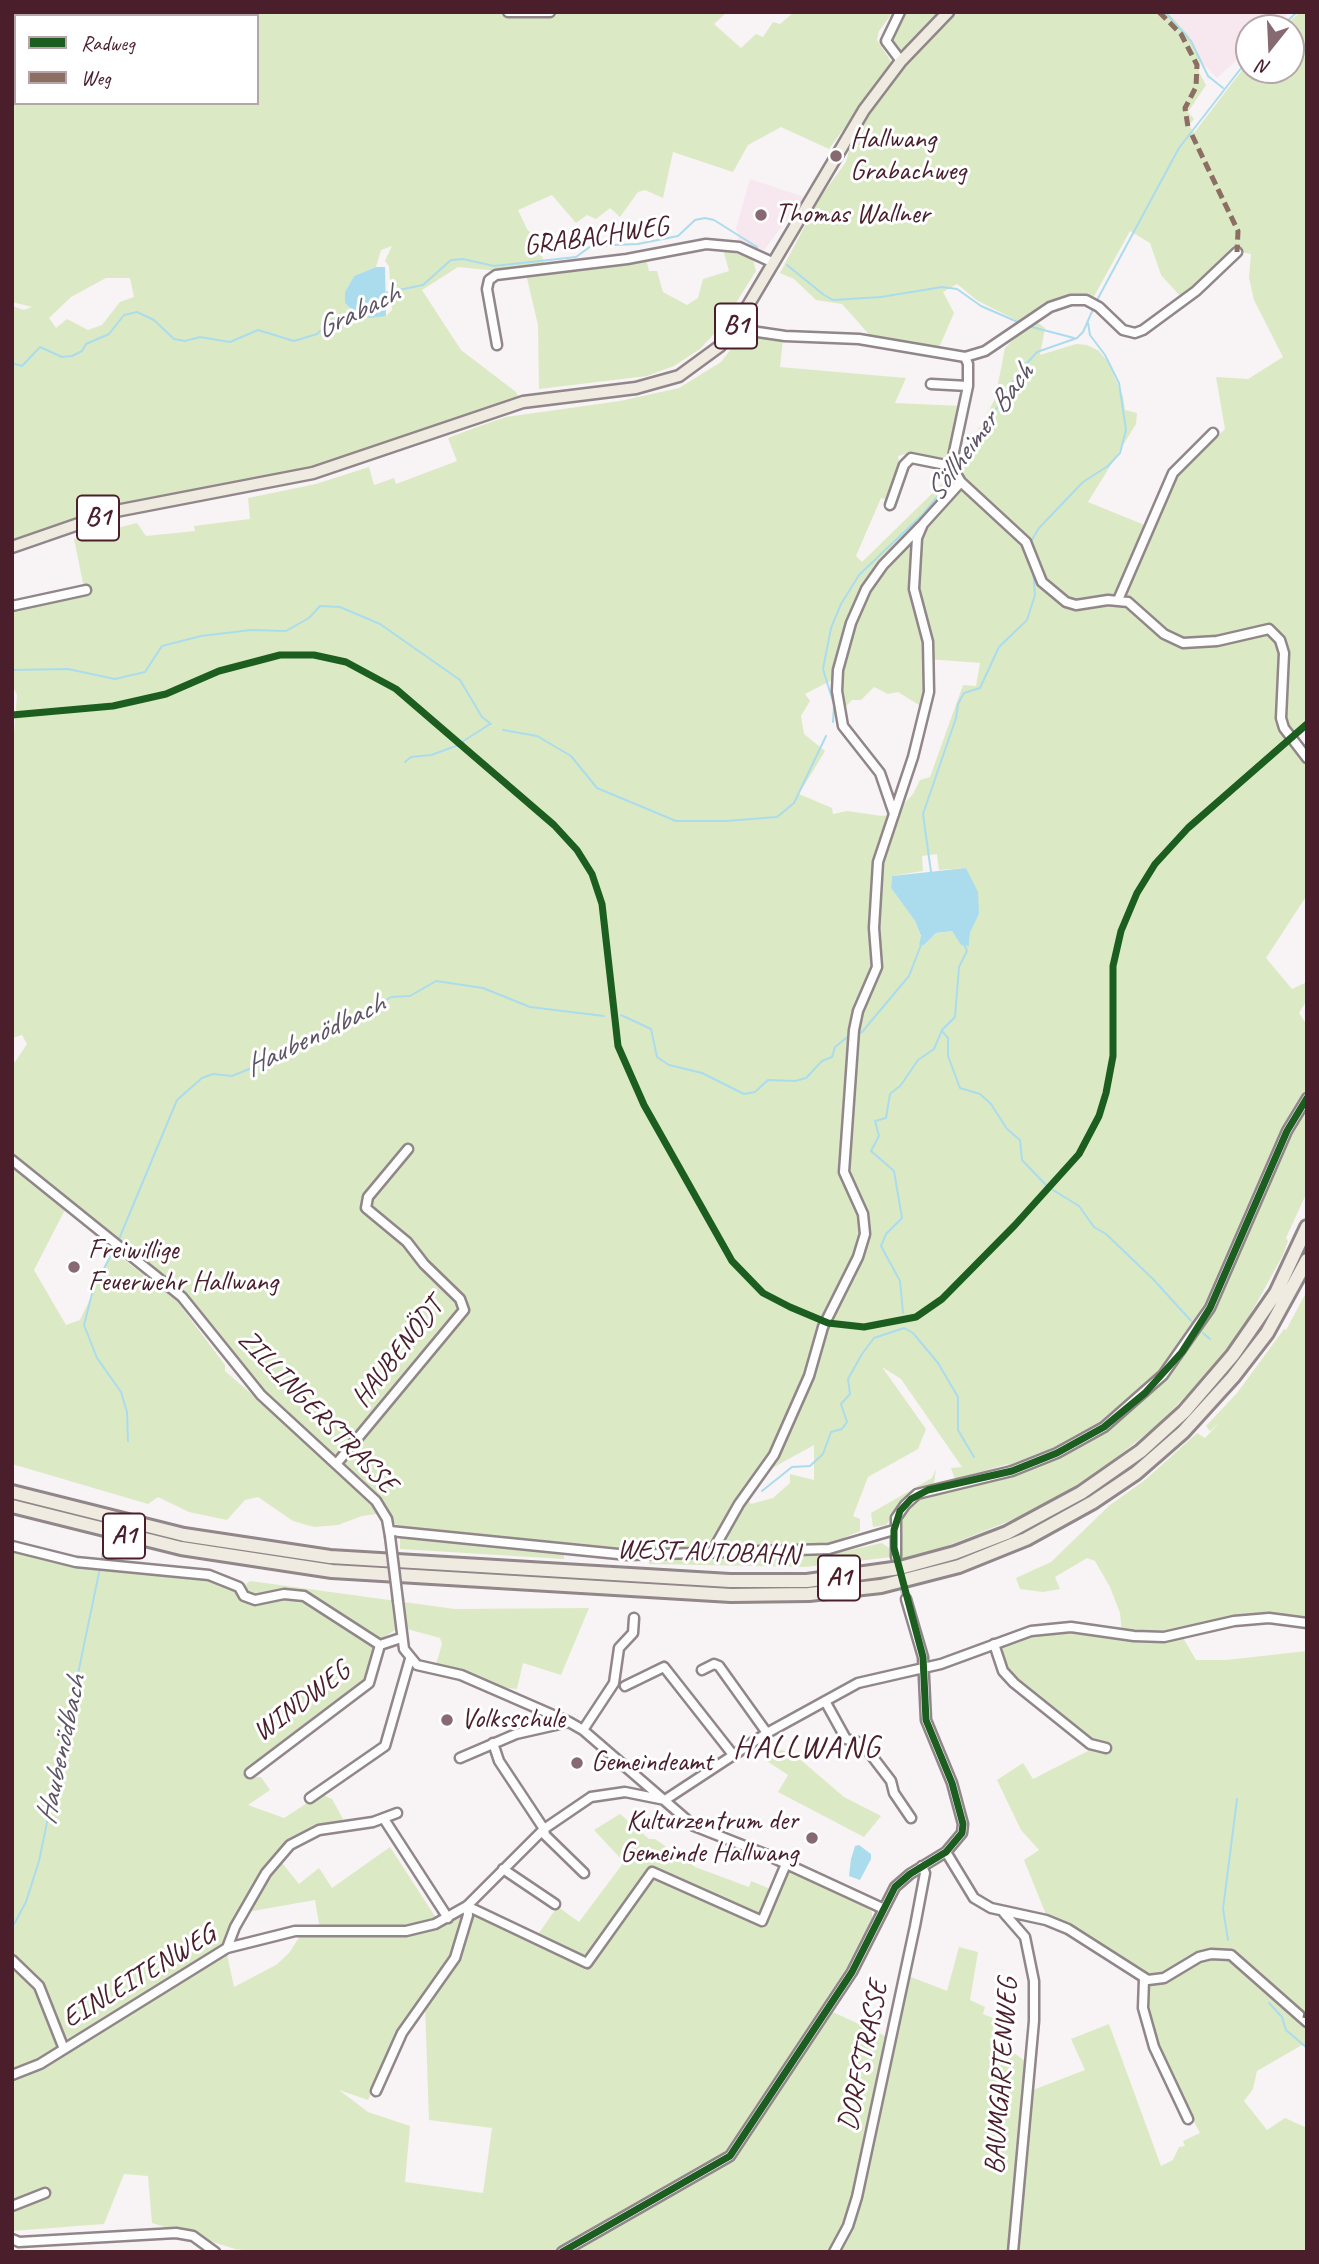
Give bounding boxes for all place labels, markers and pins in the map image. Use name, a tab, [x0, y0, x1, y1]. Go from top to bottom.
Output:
place label: Hallwang Grabachweg	[850, 123, 966, 189]
marker: Hallwang Grabachweg	[828, 148, 844, 164]
place label: Thomas Wallner	[775, 198, 930, 232]
marker: Thomas Wallner	[753, 207, 769, 223]
place label: Freiwillige Feuerwehr Hallwang	[88, 1234, 278, 1300]
marker: Freiwillige Feuerwehr Hallwang	[66, 1259, 82, 1275]
place label: Volksschule	[461, 1703, 565, 1737]
marker: Volksschule	[439, 1712, 455, 1728]
place label: Gemeindeamt	[591, 1746, 713, 1780]
marker: Gemeindeamt	[569, 1755, 585, 1771]
place label: Kulturzentrum der Gemeinde Hallwang	[620, 1805, 798, 1871]
marker: Kulturzentrum der Gemeinde Hallwang	[804, 1830, 820, 1846]

